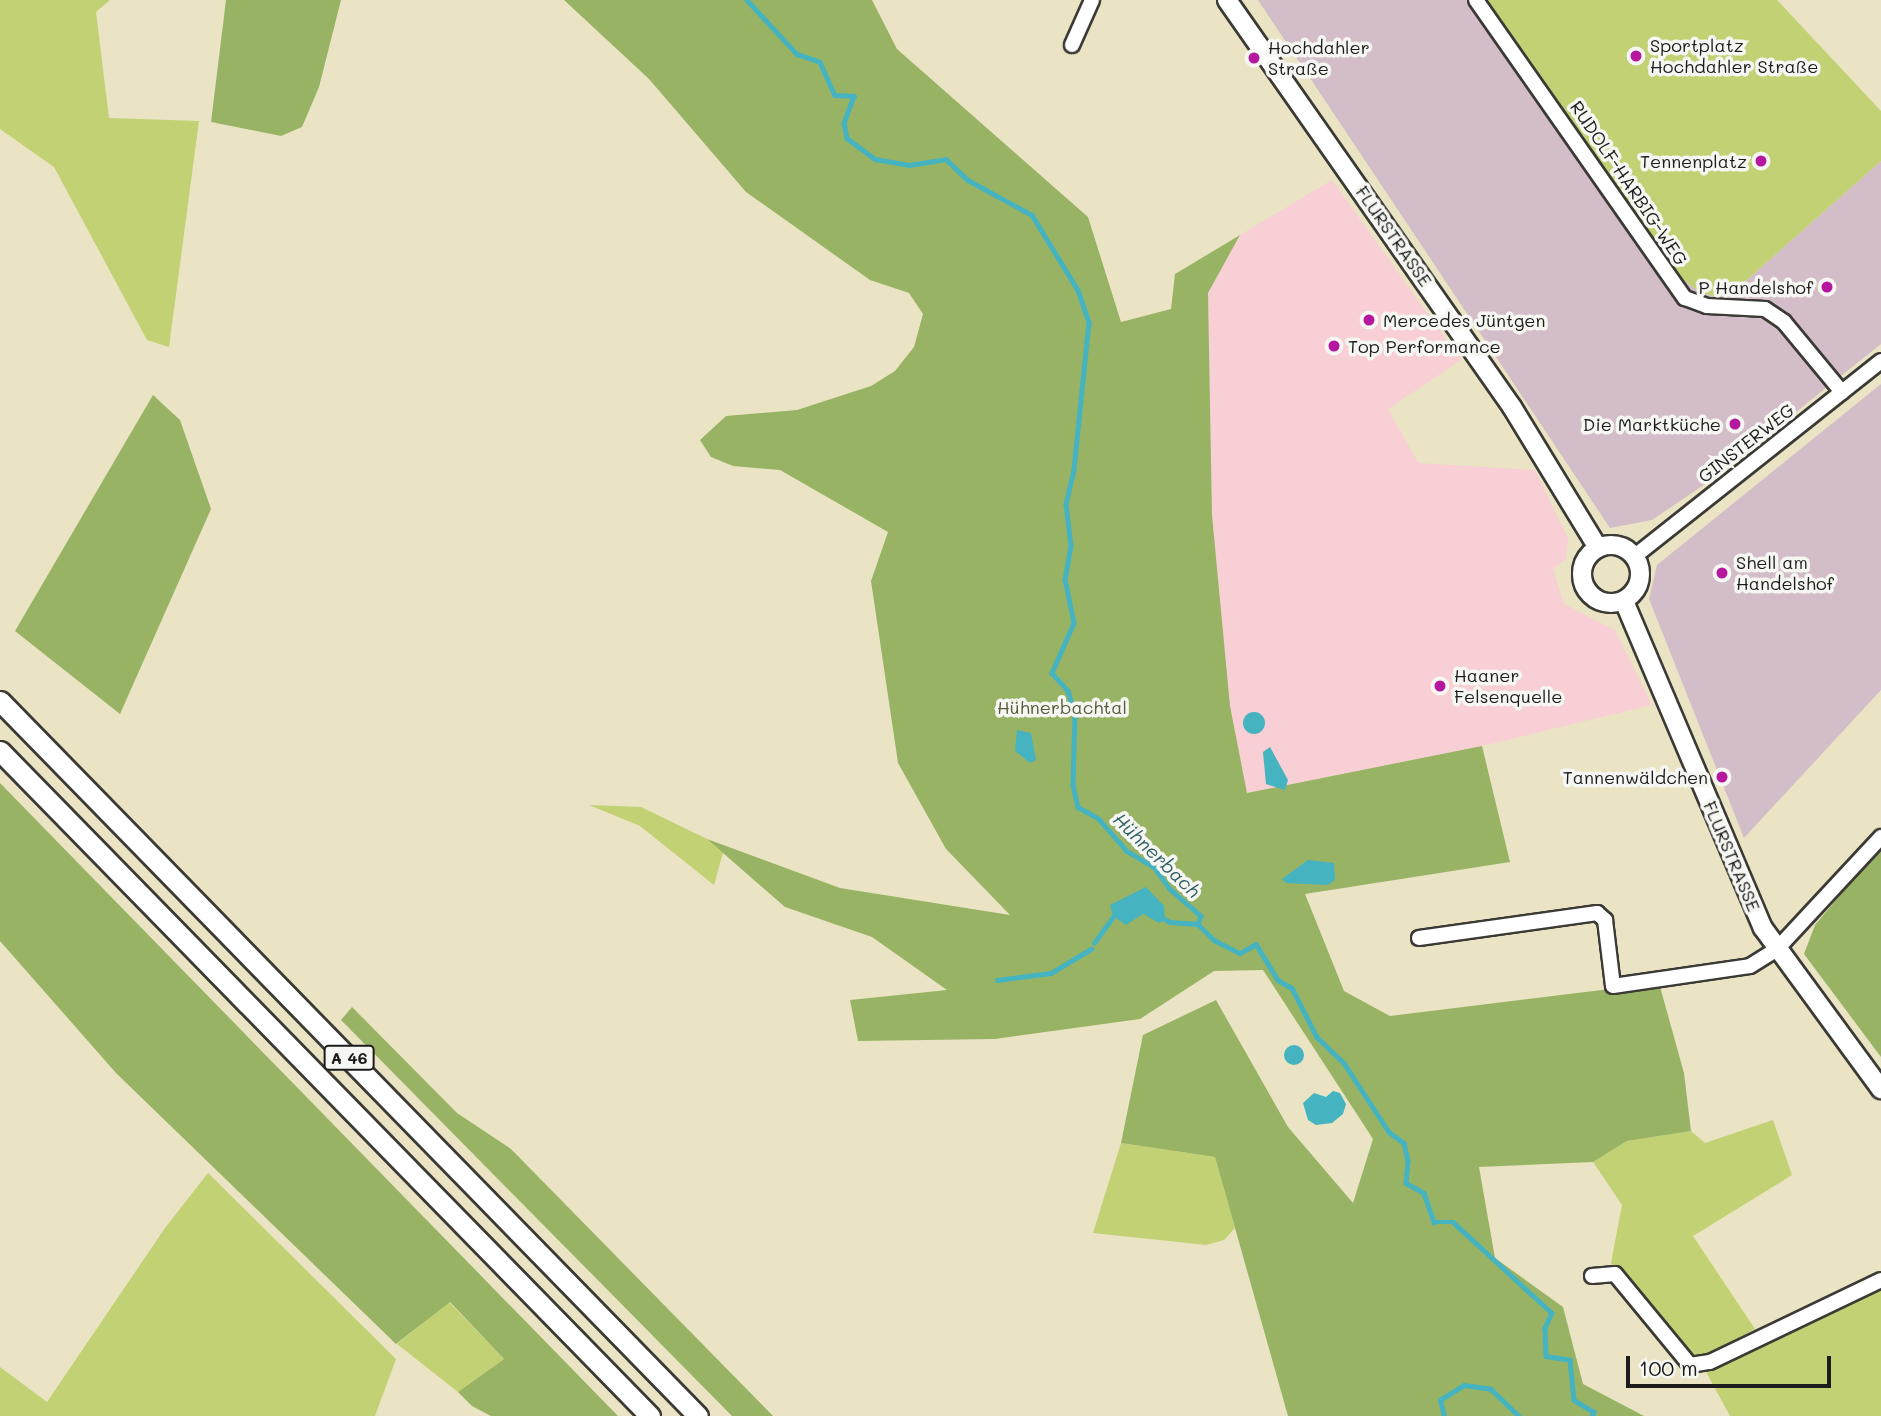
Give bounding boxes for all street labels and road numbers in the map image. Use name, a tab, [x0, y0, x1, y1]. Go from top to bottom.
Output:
street label: RUDOLF-HARBIG-WEG	[1566, 97, 1692, 269]
street label: FLURSTRASSE	[1351, 182, 1437, 290]
street label: GINSTERWEG	[1694, 399, 1798, 487]
street label: FLURSTRASSE	[1699, 798, 1765, 914]
road number: A 46	[323, 1046, 375, 1070]

